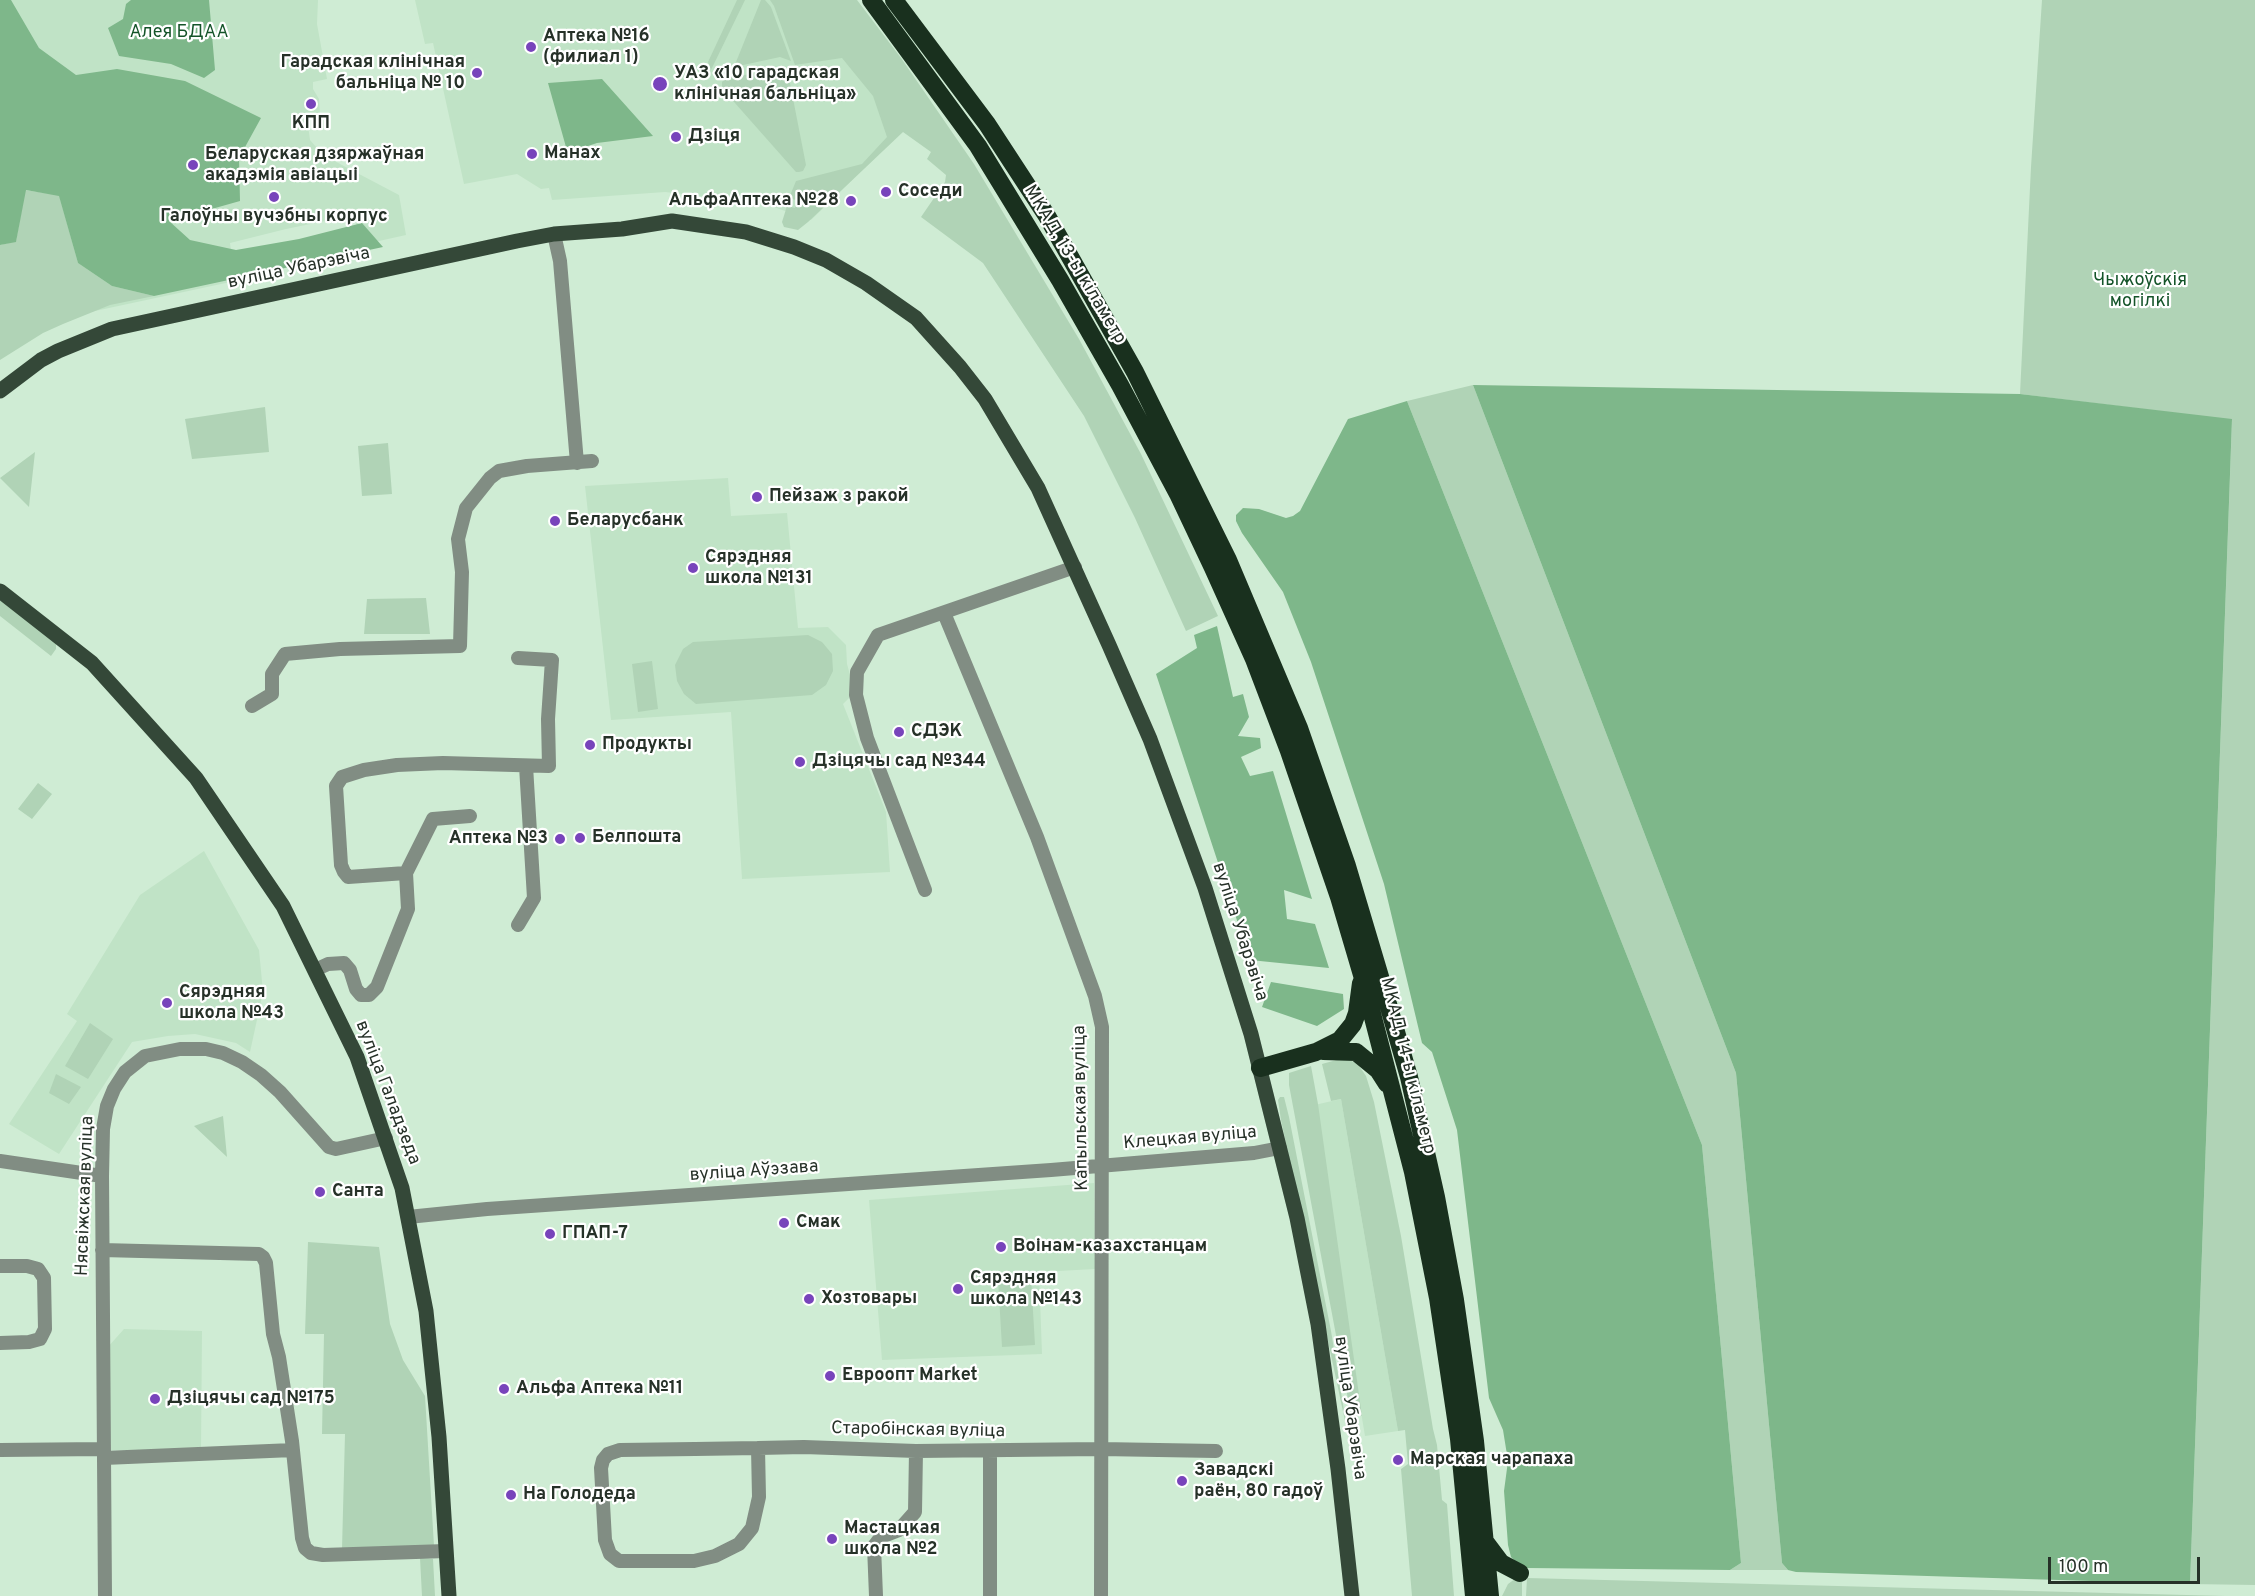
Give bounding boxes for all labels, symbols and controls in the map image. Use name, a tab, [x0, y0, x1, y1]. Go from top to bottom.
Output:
park label: Алея БДАА	[129, 22, 229, 44]
place label: Аптека №16 (филиал 1)	[543, 26, 650, 68]
marker: Аптека №16 (филиал 1)	[524, 40, 538, 54]
place label: Гарадская клінічная бальніца № 10	[280, 52, 465, 94]
place label: УАЗ «10 гарадская клінічная бальніца»	[674, 63, 856, 106]
marker: Гарадская клінічная бальніца № 10	[470, 66, 484, 80]
marker: УАЗ «10 гарадская клінічная бальніца»	[651, 75, 669, 93]
marker: КПП	[304, 97, 318, 111]
place label: КПП	[292, 113, 330, 135]
place label: Дзіця	[688, 126, 740, 148]
marker: Дзіця	[669, 130, 683, 144]
place label: Манах	[544, 143, 601, 165]
place label: Беларуская дзяржаўная акадэмія авіацыі	[205, 144, 424, 186]
marker: Манах	[525, 147, 539, 161]
marker: Беларуская дзяржаўная акадэмія авіацыі	[186, 158, 200, 172]
place label: Соседи	[898, 181, 963, 203]
street label: МКАД, 13-ы кіламетр	[1018, 182, 1130, 348]
marker: Соседи	[879, 185, 893, 199]
marker: Галоўны вучэбны корпус	[267, 190, 281, 204]
place label: АльфаАптека №28	[668, 190, 839, 212]
marker: АльфаАптека №28	[844, 194, 858, 208]
place label: Галоўны вучэбны корпус	[160, 206, 388, 228]
street label: вуліца Убарэвіча	[226, 243, 372, 295]
park label: Чыжоўскія могілкі	[2093, 270, 2187, 312]
place label: Пейзаж з ракой	[769, 486, 909, 508]
marker: Пейзаж з ракой	[750, 490, 764, 504]
place label: Беларусбанк	[567, 510, 684, 532]
marker: Беларусбанк	[548, 514, 562, 528]
place label: Сярэдняя школа №131	[705, 547, 813, 590]
marker: Сярэдняя школа №131	[686, 561, 700, 575]
place label: СДЭК	[911, 721, 962, 743]
marker: СДЭК	[892, 725, 906, 739]
place label: Продукты	[602, 734, 692, 756]
marker: Продукты	[583, 738, 597, 752]
place label: Дзіцячы сад №344	[812, 751, 986, 773]
marker: Дзіцячы сад №344	[793, 755, 807, 769]
place label: Белпошта	[592, 827, 681, 849]
place label: Аптека №3	[449, 828, 548, 850]
marker: Белпошта	[573, 831, 587, 845]
marker: Аптека №3	[553, 832, 567, 846]
street label: вуліца Убарэвіча	[1206, 860, 1272, 1004]
street label: МКАД, 14-ы кіламетр	[1375, 975, 1439, 1157]
place label: Сярэдняя школа №43	[179, 982, 284, 1024]
marker: Сярэдняя школа №43	[160, 996, 174, 1010]
street label: вуліца Галадзеда	[350, 1018, 424, 1168]
street label: Капыльская вуліца	[1070, 1025, 1094, 1191]
street label: Нясвіжская вуліца	[72, 1116, 100, 1276]
street label: Клецкая вуліца	[1122, 1122, 1258, 1156]
street label: вуліца Аўэзава	[689, 1157, 819, 1187]
place label: Санта	[332, 1181, 384, 1203]
marker: Санта	[313, 1185, 327, 1199]
place label: Смак	[796, 1212, 841, 1234]
marker: Смак	[777, 1216, 791, 1230]
place label: ГПАП-7	[562, 1223, 628, 1245]
marker: ГПАП-7	[543, 1227, 557, 1241]
place label: Воінам-казахстанцам	[1013, 1236, 1207, 1258]
marker: Воінам-казахстанцам	[994, 1240, 1008, 1254]
place label: Сярэдняя школа №143	[970, 1268, 1082, 1310]
marker: Сярэдняя школа №143	[951, 1282, 965, 1296]
place label: Хозтовары	[821, 1288, 917, 1310]
marker: Хозтовары	[802, 1292, 816, 1306]
street label: вуліца Убарэвіча	[1328, 1335, 1370, 1481]
place label: Евроопт Market	[842, 1365, 978, 1387]
marker: Евроопт Market	[823, 1369, 837, 1383]
place label: Альфа Аптека №11	[516, 1378, 683, 1400]
marker: Альфа Аптека №11	[497, 1382, 511, 1396]
place label: Дзіцячы сад №175	[167, 1388, 335, 1410]
marker: Дзіцячы сад №175	[148, 1392, 162, 1406]
street label: Старобінская вуліца	[831, 1419, 1005, 1443]
place label: Марская чарапаха	[1410, 1449, 1574, 1471]
marker: Марская чарапаха	[1391, 1453, 1405, 1467]
place label: Завадскі раён, 80 гадоў	[1194, 1460, 1323, 1502]
marker: Завадскі раён, 80 гадоў	[1175, 1474, 1189, 1488]
place label: На Голодеда	[523, 1484, 636, 1506]
marker: На Голодеда	[504, 1488, 518, 1502]
place label: Мастацкая школа №2	[844, 1518, 940, 1561]
marker: Мастацкая школа №2	[825, 1532, 839, 1546]
scale bar	[2051, 1545, 2202, 1583]
text: 100 m	[2059, 1556, 2108, 1579]

